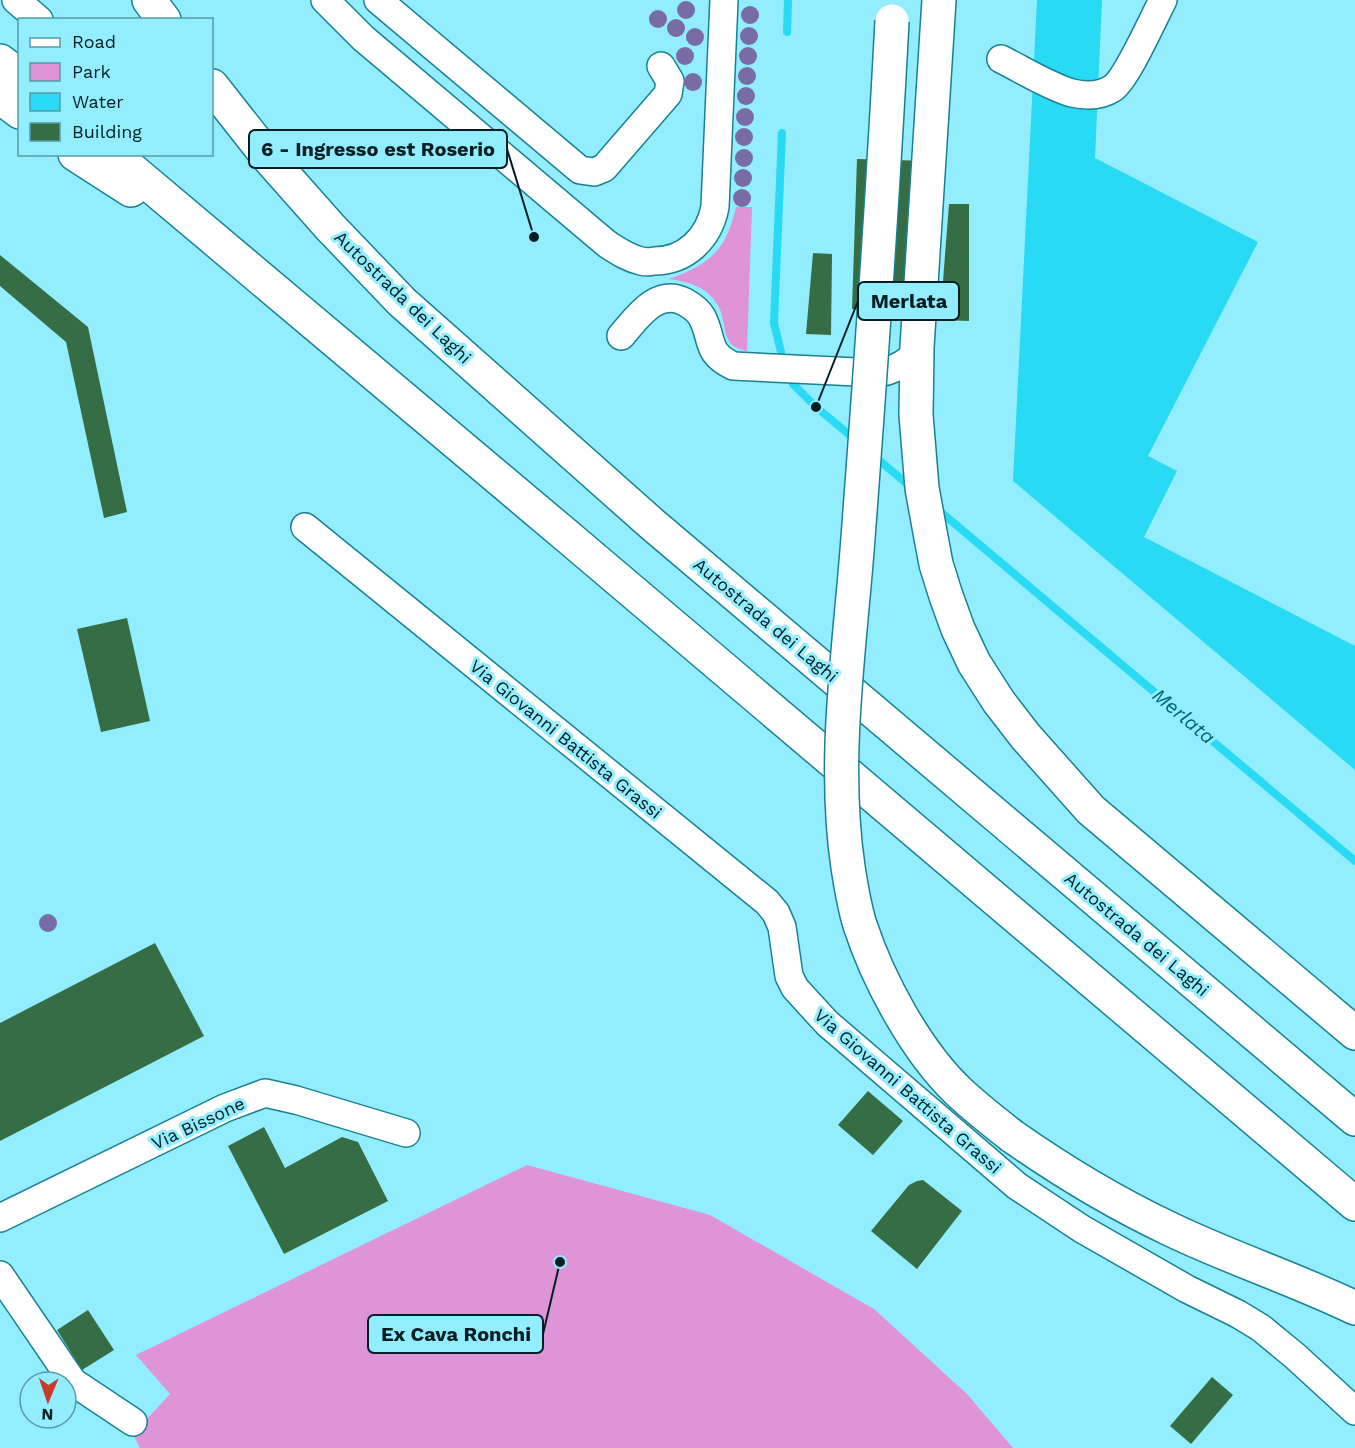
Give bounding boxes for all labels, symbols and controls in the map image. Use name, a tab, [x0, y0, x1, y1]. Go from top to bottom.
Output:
legend	[18, 18, 213, 156]
text: Road	[72, 31, 116, 52]
text: Park	[72, 61, 111, 82]
text: Water	[72, 91, 124, 112]
text: Building	[72, 121, 142, 142]
callout: 6 - Ingresso est Roserio	[249, 130, 507, 168]
text: 6 - Ingresso est Roserio	[261, 137, 495, 161]
street label: Autostrada dei Laghi	[330, 226, 476, 368]
callout: Merlata	[858, 282, 959, 320]
text: Merlata	[871, 289, 948, 313]
street label: Autostrada dei Laghi	[690, 554, 842, 686]
street label: Via Giovanni Battista Grassi	[466, 655, 666, 823]
water label: Merlata	[1148, 683, 1220, 749]
street label: Autostrada dei Laghi	[1061, 868, 1213, 1000]
street label: Via Giovanni Battista Grassi	[810, 1004, 1006, 1178]
street label: Via Bissone	[148, 1092, 248, 1154]
callout: Ex Cava Ronchi	[368, 1315, 543, 1353]
text: Ex Cava Ronchi	[381, 1322, 531, 1346]
north arrow	[18, 1370, 78, 1430]
text: N	[41, 1405, 54, 1424]

